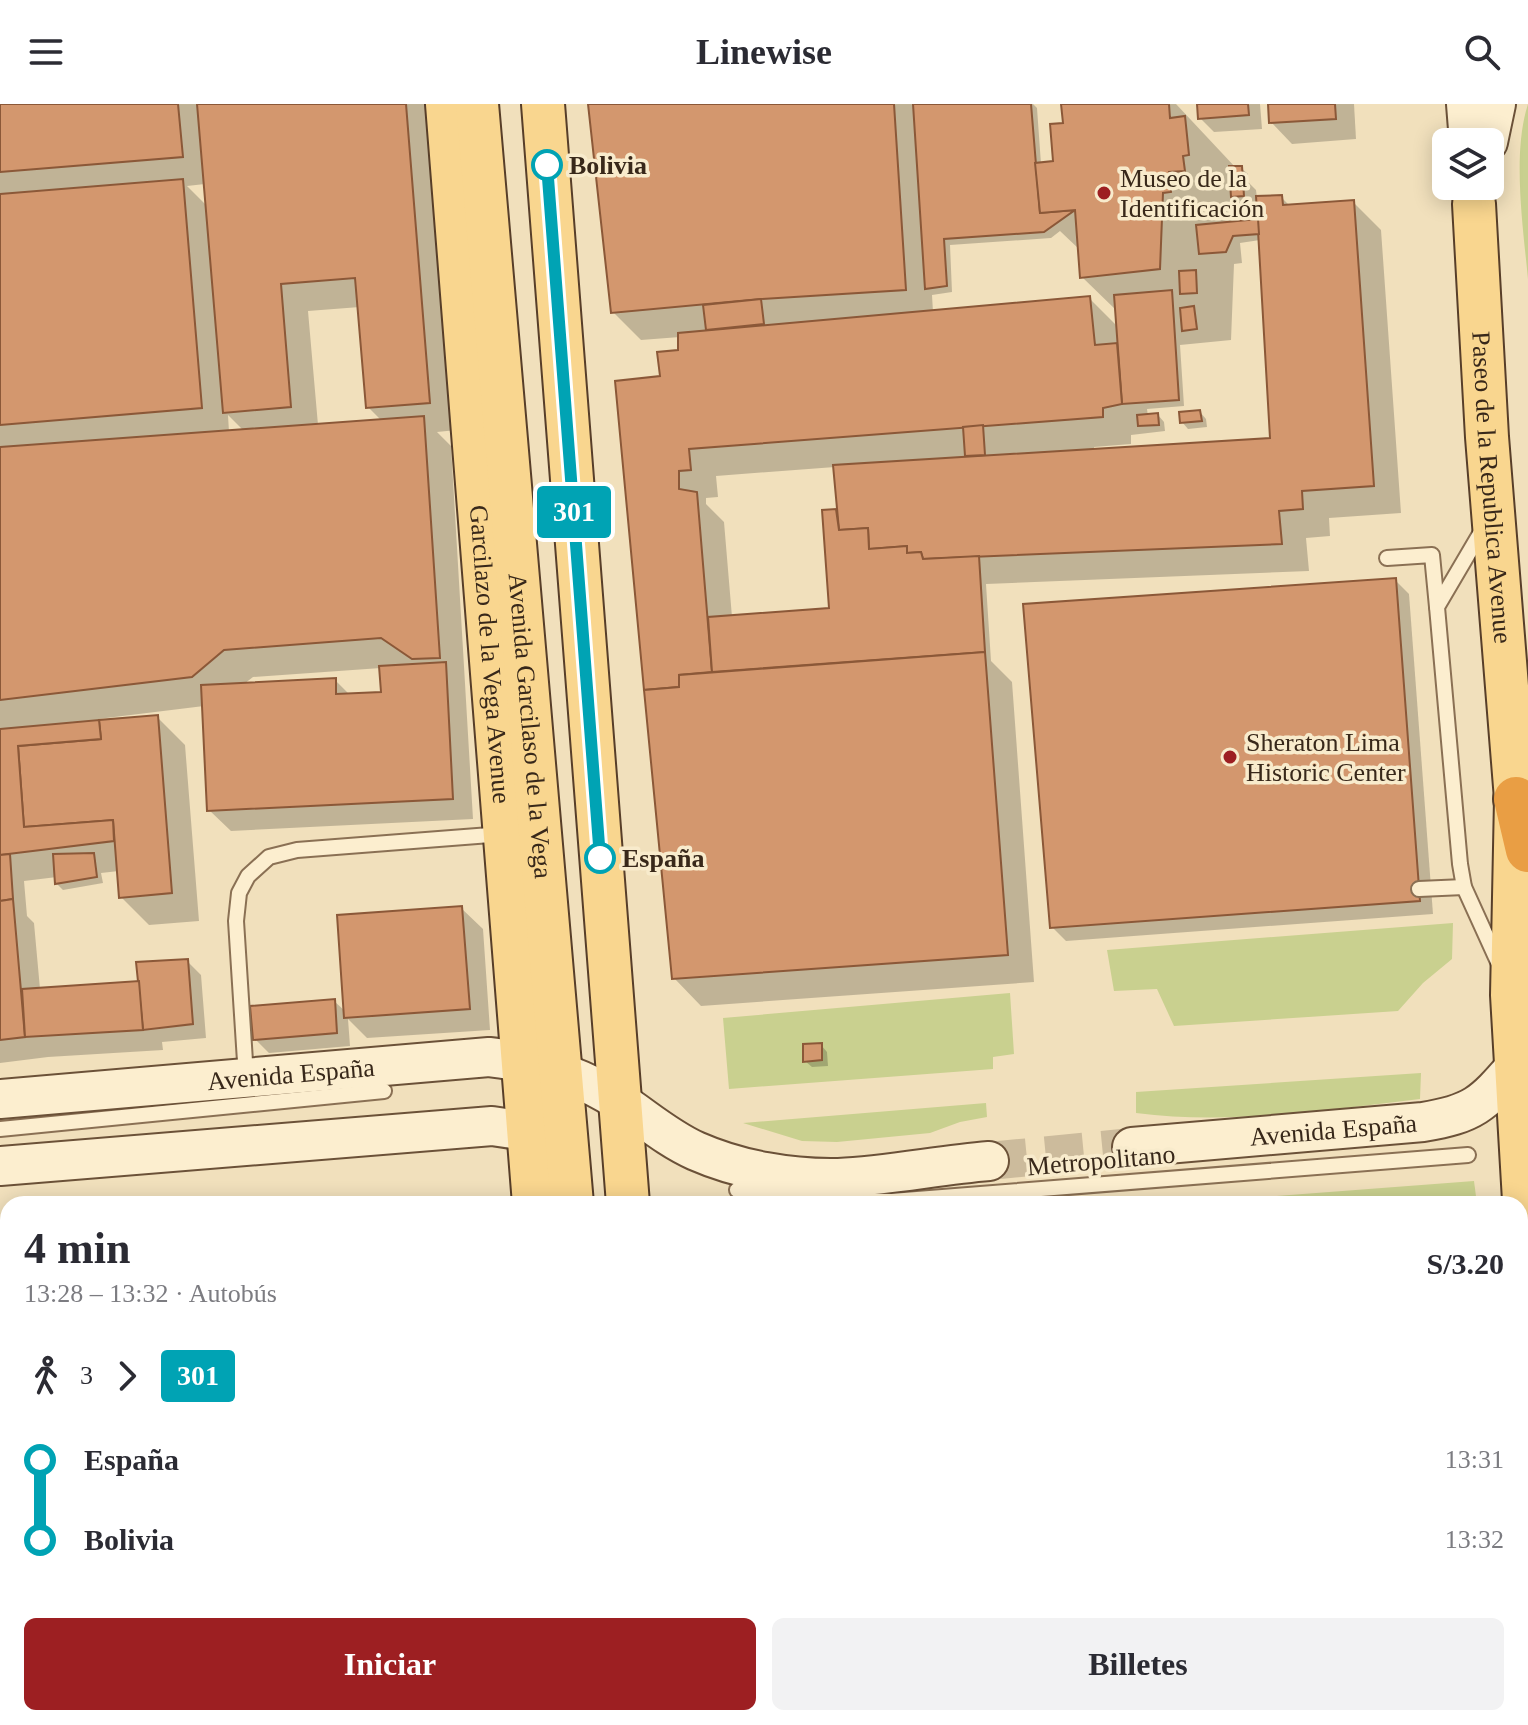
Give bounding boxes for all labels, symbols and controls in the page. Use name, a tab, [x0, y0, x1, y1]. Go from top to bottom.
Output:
icon: menu	[24, 30, 68, 74]
icon: search	[1460, 30, 1504, 74]
text: Linewise	[696, 32, 832, 72]
map controls	[1432, 128, 1504, 200]
button: layers	[1432, 128, 1504, 200]
marker: Bolivia	[532, 150, 562, 180]
place label: Bolivia	[569, 151, 647, 180]
place label: Museo de la Identificación	[1120, 164, 1264, 223]
marker: Museo de la Identificación	[1095, 184, 1113, 202]
street label: Paseo de la Republica Avenue	[1466, 331, 1517, 645]
line badge: 301	[528, 486, 620, 538]
text: 301	[553, 496, 595, 527]
street label: Garcilazo de la Vega Avenue	[464, 504, 516, 805]
street label: Avenida Garcilaso de la Vega	[503, 572, 558, 880]
place label: Sheraton Lima Historic Center	[1246, 728, 1406, 787]
marker: Sheraton Lima Historic Center	[1221, 748, 1239, 766]
marker: España	[585, 843, 615, 873]
place label: España	[622, 844, 704, 873]
street label: Avenida España	[206, 1053, 376, 1096]
street label: Avenida España	[1248, 1109, 1419, 1152]
street label: Metropolitano	[1026, 1140, 1176, 1181]
text: 4 min	[24, 1224, 130, 1273]
text: S/3.20	[1426, 1247, 1504, 1280]
text: 13:28 – 13:32 · Autobús	[24, 1279, 277, 1308]
icon: walk	[24, 1354, 68, 1398]
icon: forward	[105, 1354, 149, 1398]
text: 301	[177, 1360, 219, 1391]
text: 3	[80, 1361, 93, 1390]
text: España	[84, 1443, 179, 1476]
text: 13:31	[1445, 1445, 1504, 1474]
text: Bolivia	[84, 1523, 174, 1556]
text: 13:32	[1445, 1525, 1504, 1554]
button: Iniciar	[24, 1618, 756, 1710]
button: Billetes	[772, 1618, 1504, 1710]

